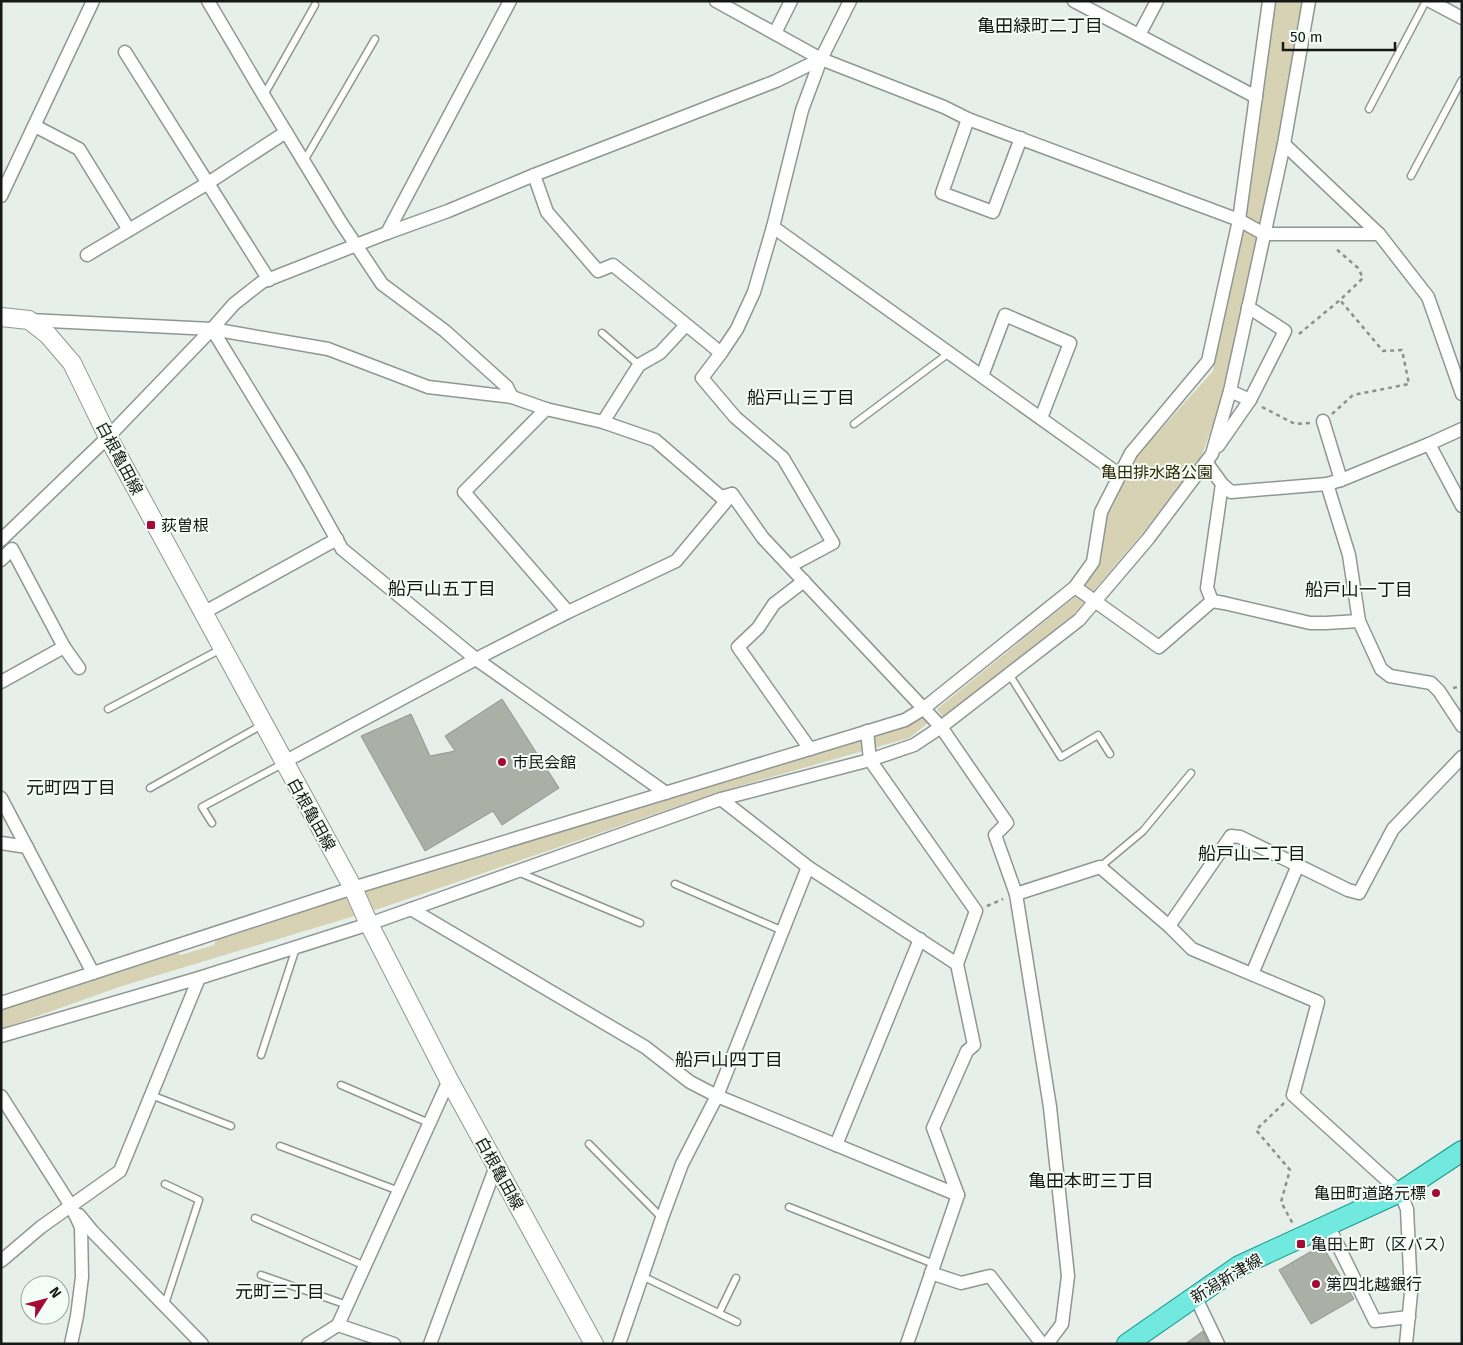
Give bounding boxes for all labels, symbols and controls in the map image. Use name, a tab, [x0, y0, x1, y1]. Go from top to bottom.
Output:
district label: 亀田緑町二丁目	[977, 15, 1103, 37]
scale bar	[1283, 20, 1396, 52]
text: 50 m	[1290, 28, 1323, 46]
district label: 船戸山三丁目	[747, 387, 855, 409]
street label: 白根亀田線	[92, 418, 147, 498]
park label: 亀田排水路公園	[1101, 463, 1213, 482]
place label: 荻曽根	[161, 516, 209, 535]
marker: 荻曽根	[145, 519, 157, 531]
district label: 船戸山五丁目	[388, 578, 496, 600]
district label: 船戸山一丁目	[1305, 579, 1413, 601]
place label: 市民会館	[512, 753, 576, 772]
marker: 市民会館	[496, 756, 508, 768]
street label: 白根亀田線	[284, 775, 339, 854]
district label: 元町四丁目	[26, 777, 116, 799]
district label: 船戸山二丁目	[1198, 843, 1306, 865]
district label: 船戸山四丁目	[675, 1049, 783, 1071]
street label: 白根亀田線	[472, 1134, 527, 1213]
district label: 亀田本町三丁目	[1028, 1170, 1154, 1192]
place label: 亀田町道路元標	[1314, 1184, 1426, 1203]
marker: 亀田町道路元標	[1430, 1187, 1442, 1199]
place label: 亀田上町（区バス）	[1311, 1235, 1455, 1254]
marker: 亀田上町（区バス）	[1295, 1238, 1307, 1250]
street label: 新潟新津線	[1187, 1250, 1265, 1307]
north arrow	[20, 1275, 70, 1325]
place label: 第四北越銀行	[1326, 1275, 1422, 1294]
marker: 第四北越銀行	[1310, 1278, 1322, 1290]
district label: 元町三丁目	[235, 1281, 325, 1303]
text: N	[46, 1284, 65, 1301]

